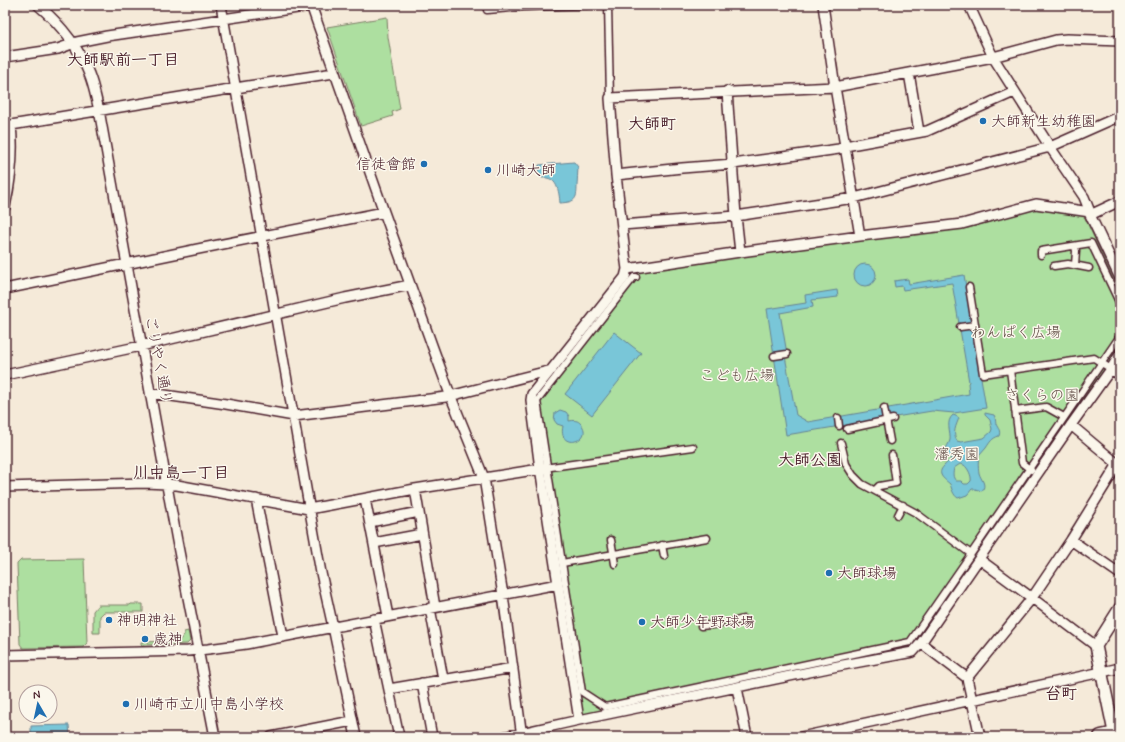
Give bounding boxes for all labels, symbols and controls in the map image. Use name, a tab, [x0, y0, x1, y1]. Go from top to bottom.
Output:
district label: 大師駅前一丁目	[67, 50, 179, 71]
place label: 大師新生幼稚園	[991, 112, 1096, 132]
district label: 大師町	[628, 114, 676, 135]
marker: 大師新生幼稚園	[978, 116, 988, 126]
place label: 信徒會館	[356, 155, 416, 175]
marker: 信徒會館	[419, 159, 429, 169]
place label: 川崎大師	[496, 161, 556, 181]
marker: 川崎大師	[483, 165, 493, 175]
street label: ごりやく通り	[140, 314, 176, 406]
park label: わんぱく広場	[971, 323, 1061, 343]
park label: こども広場	[699, 366, 775, 386]
park label: さくらの園	[1004, 386, 1080, 406]
park label: 瀋秀園	[934, 445, 980, 465]
district label: 大師公園	[778, 450, 842, 471]
district label: 川中島一丁目	[133, 463, 229, 484]
place label: 大師球場	[837, 564, 897, 584]
marker: 大師球場	[824, 568, 834, 578]
place label: 神明神社	[117, 611, 177, 631]
place label: 大師少年野球場	[650, 613, 755, 633]
marker: 神明神社	[104, 615, 114, 625]
marker: 大師少年野球場	[637, 617, 647, 627]
place label: 歳神	[153, 630, 183, 650]
marker: 歳神	[140, 634, 150, 644]
north arrow	[18, 684, 58, 724]
district label: 台町	[1045, 684, 1077, 705]
text: N	[32, 688, 41, 703]
place label: 川崎市立川中島小学校	[134, 695, 284, 715]
marker: 川崎市立川中島小学校	[121, 699, 131, 709]

